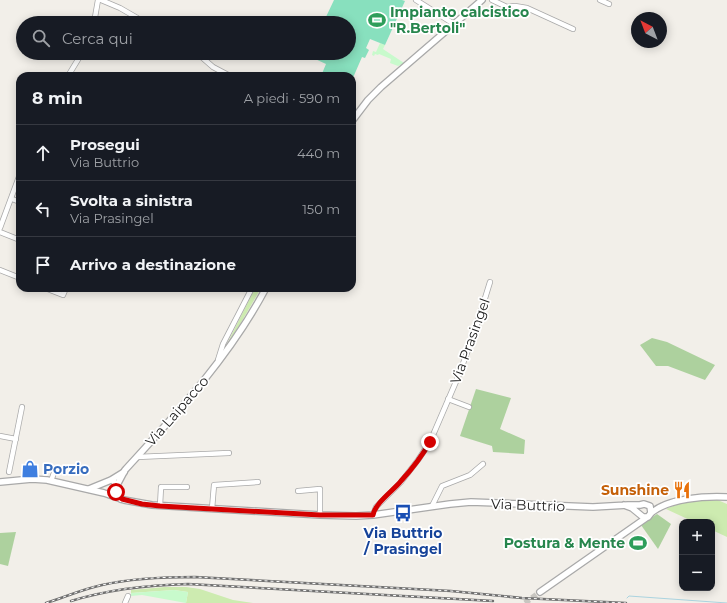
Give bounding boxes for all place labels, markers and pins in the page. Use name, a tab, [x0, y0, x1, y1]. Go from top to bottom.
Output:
place label: Impianto calcistico "R.Bertoli"	[390, 3, 529, 37]
sports icon: Impianto calcistico "R.Bertoli"	[367, 10, 387, 30]
shop icon: Porzio	[20, 459, 40, 479]
place label: Porzio	[43, 460, 89, 478]
restaurant icon: Sunshine	[672, 480, 692, 500]
place label: Sunshine	[601, 481, 669, 499]
bus stop icon: Via Buttrio / Prasingel	[393, 503, 413, 523]
place label: Via Buttrio / Prasingel	[363, 524, 442, 558]
sports icon: Postura & Mente	[628, 533, 648, 553]
place label: Postura & Mente	[504, 534, 625, 552]

